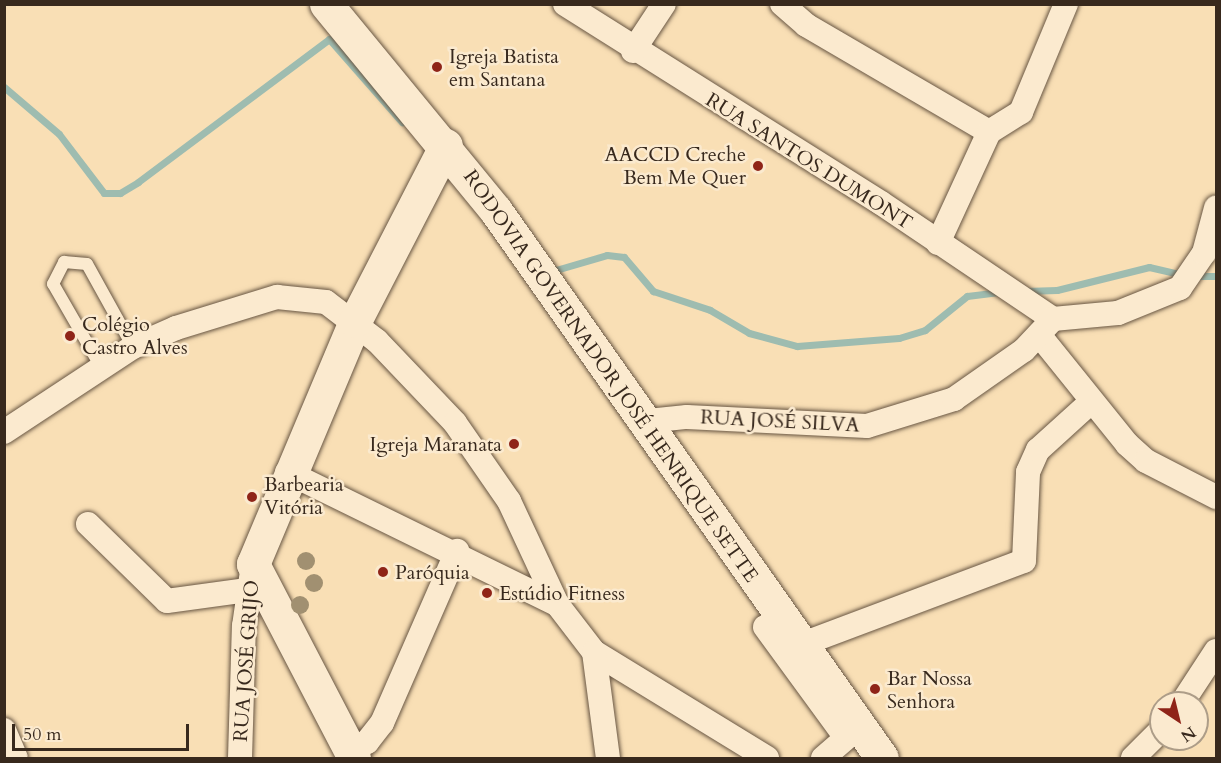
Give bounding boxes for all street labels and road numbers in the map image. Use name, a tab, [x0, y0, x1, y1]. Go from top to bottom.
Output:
street label: RUA SANTOS DUMONT	[701, 88, 917, 234]
street label: RODOVIA GOVERNADOR JOSÉ HENRIQUE SETTE	[458, 165, 764, 587]
street label: RUA JOSÉ SILVA	[700, 405, 860, 437]
street label: RUA JOSÉ GRIJO	[228, 579, 264, 743]

